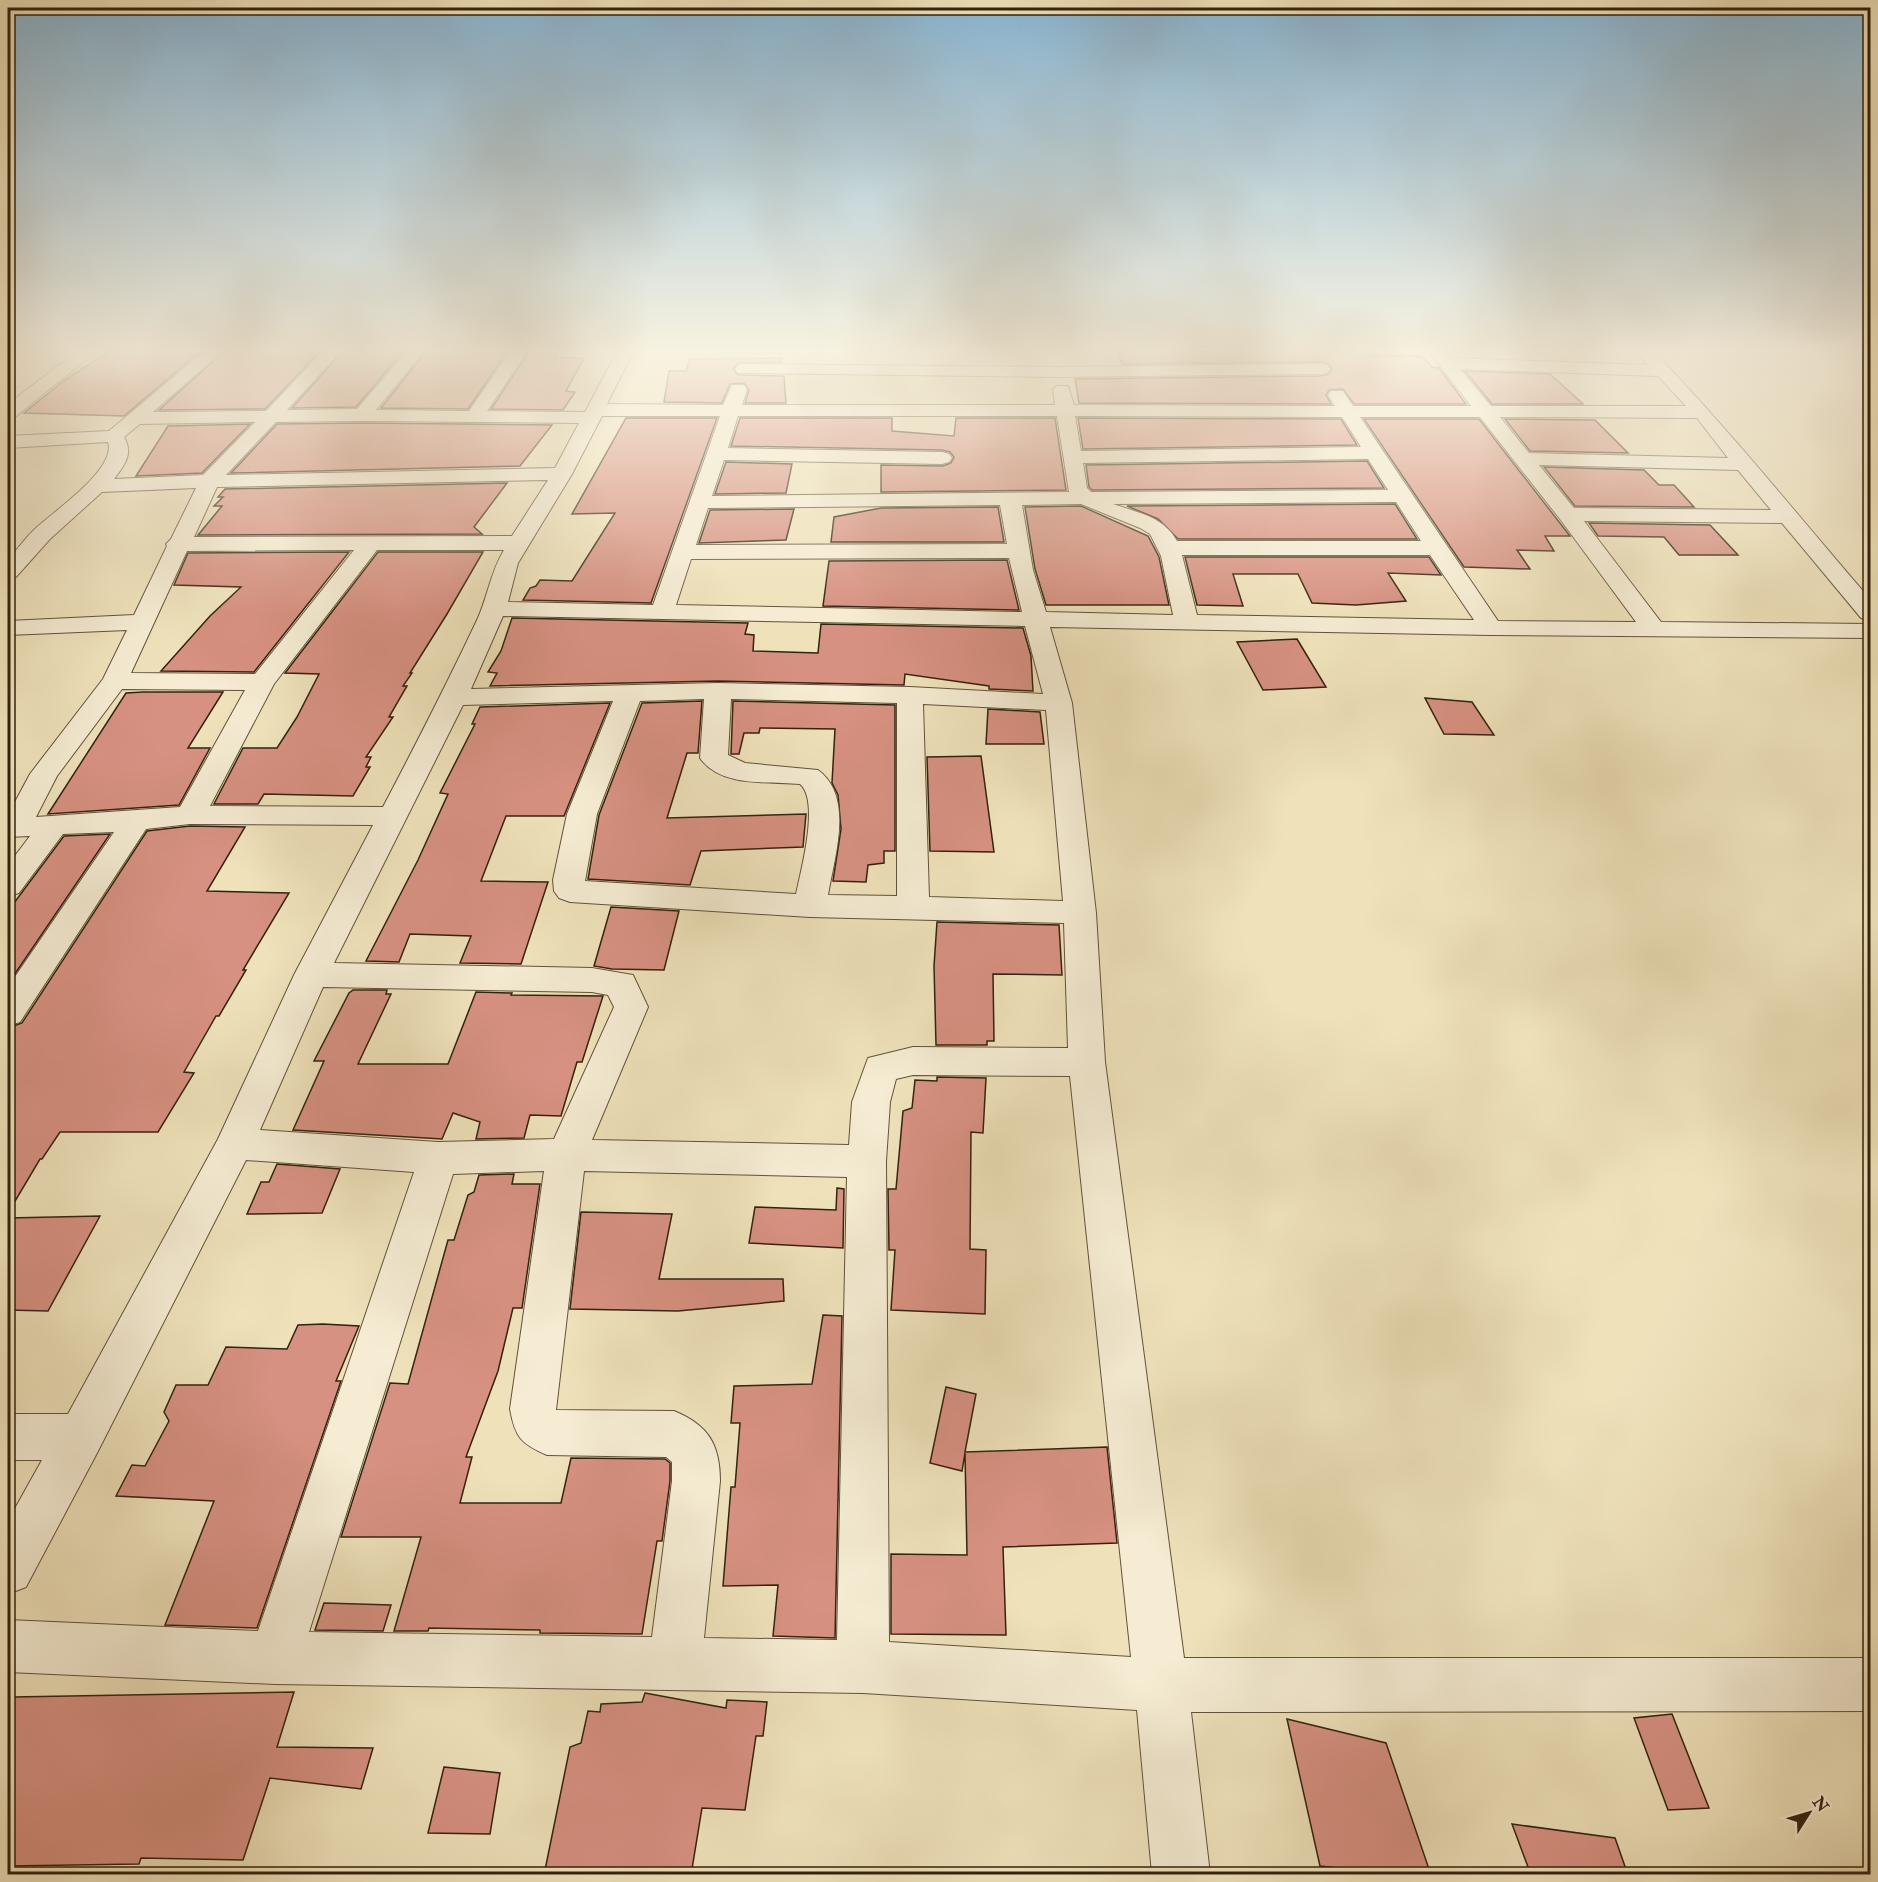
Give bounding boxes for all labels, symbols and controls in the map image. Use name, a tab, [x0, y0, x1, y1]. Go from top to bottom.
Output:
north arrow	[1779, 1783, 1839, 1843]
text: N	[1807, 1792, 1833, 1817]

